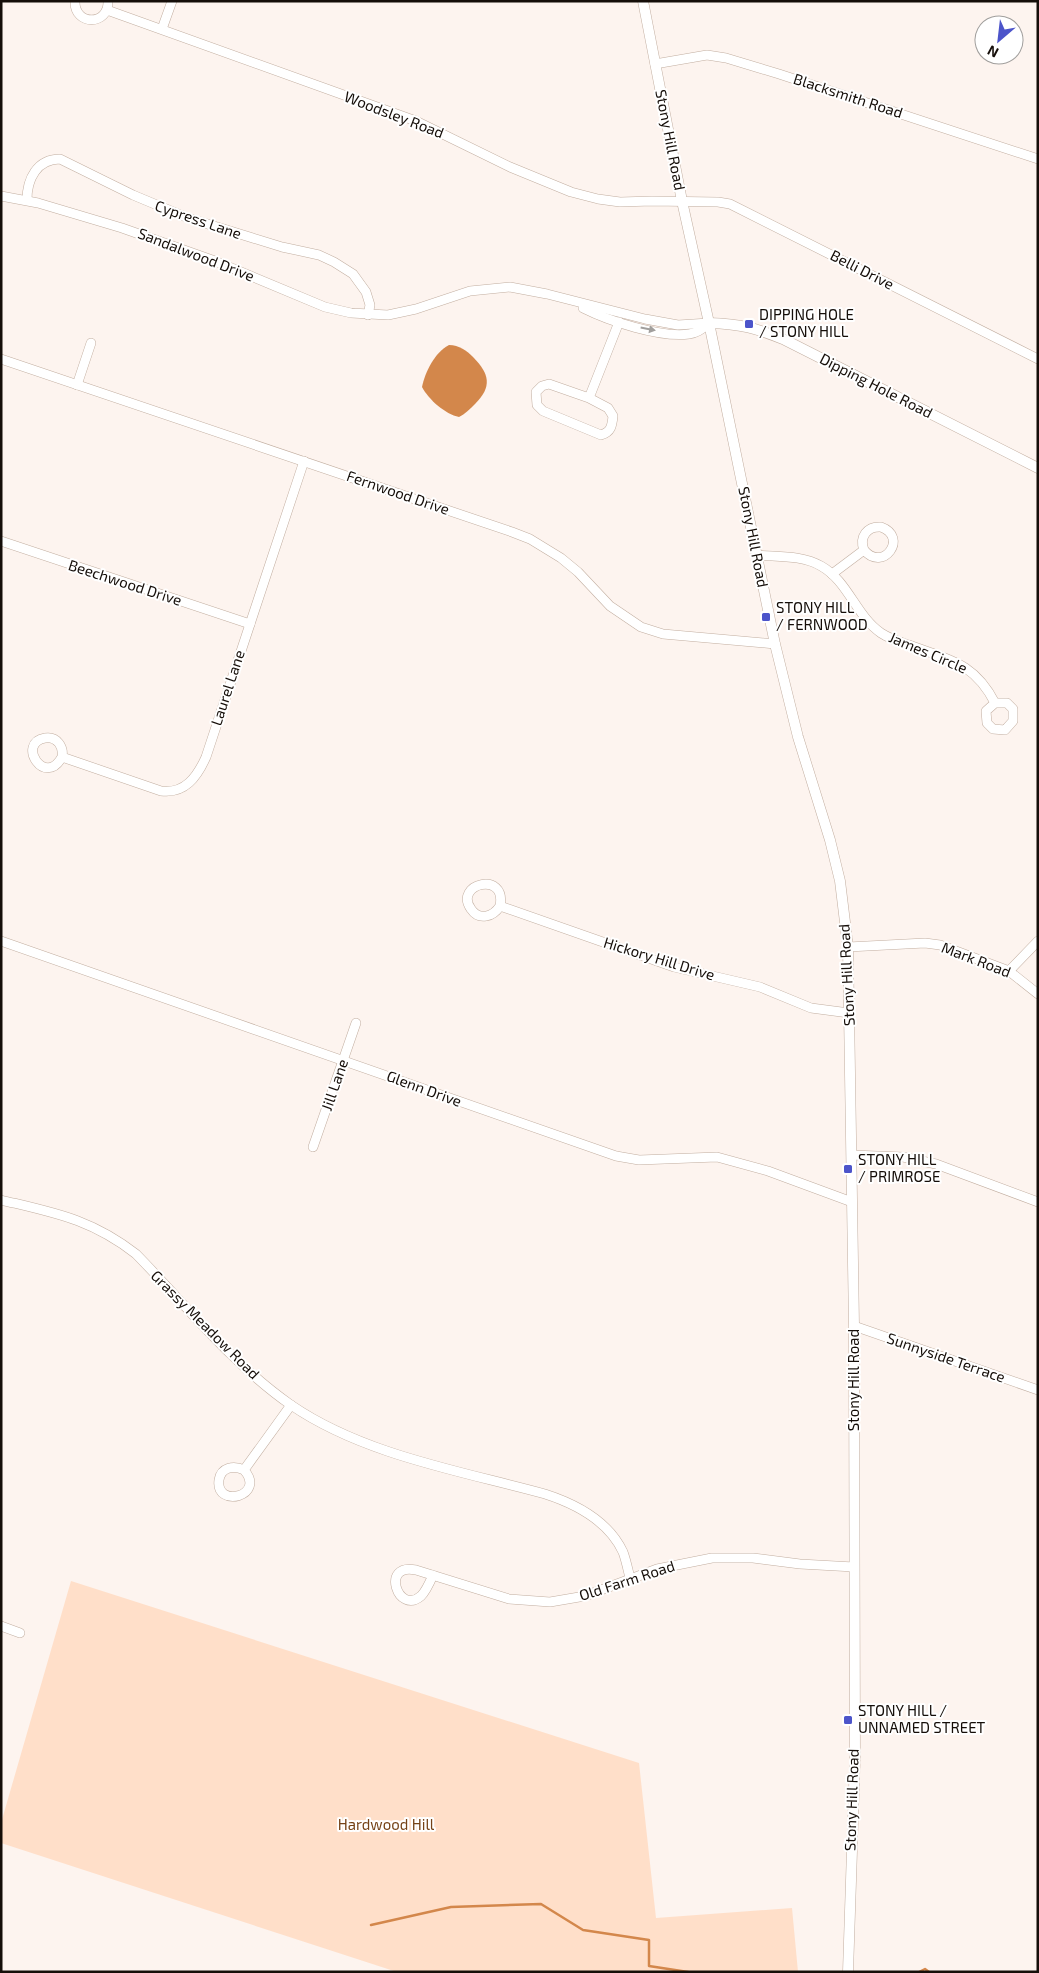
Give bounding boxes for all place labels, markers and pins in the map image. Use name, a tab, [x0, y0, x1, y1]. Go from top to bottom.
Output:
place label: DIPPING HOLE / STONY HILL	[759, 305, 854, 340]
marker: DIPPING HOLE / STONY HILL	[743, 318, 755, 330]
place label: STONY HILL / FERNWOOD	[776, 598, 868, 633]
marker: STONY HILL / FERNWOOD	[760, 611, 772, 623]
place label: STONY HILL / PRIMROSE	[858, 1150, 940, 1185]
marker: STONY HILL / PRIMROSE	[842, 1163, 854, 1175]
place label: STONY HILL / UNNAMED STREET	[858, 1701, 986, 1736]
marker: STONY HILL / UNNAMED STREET	[842, 1714, 854, 1726]

